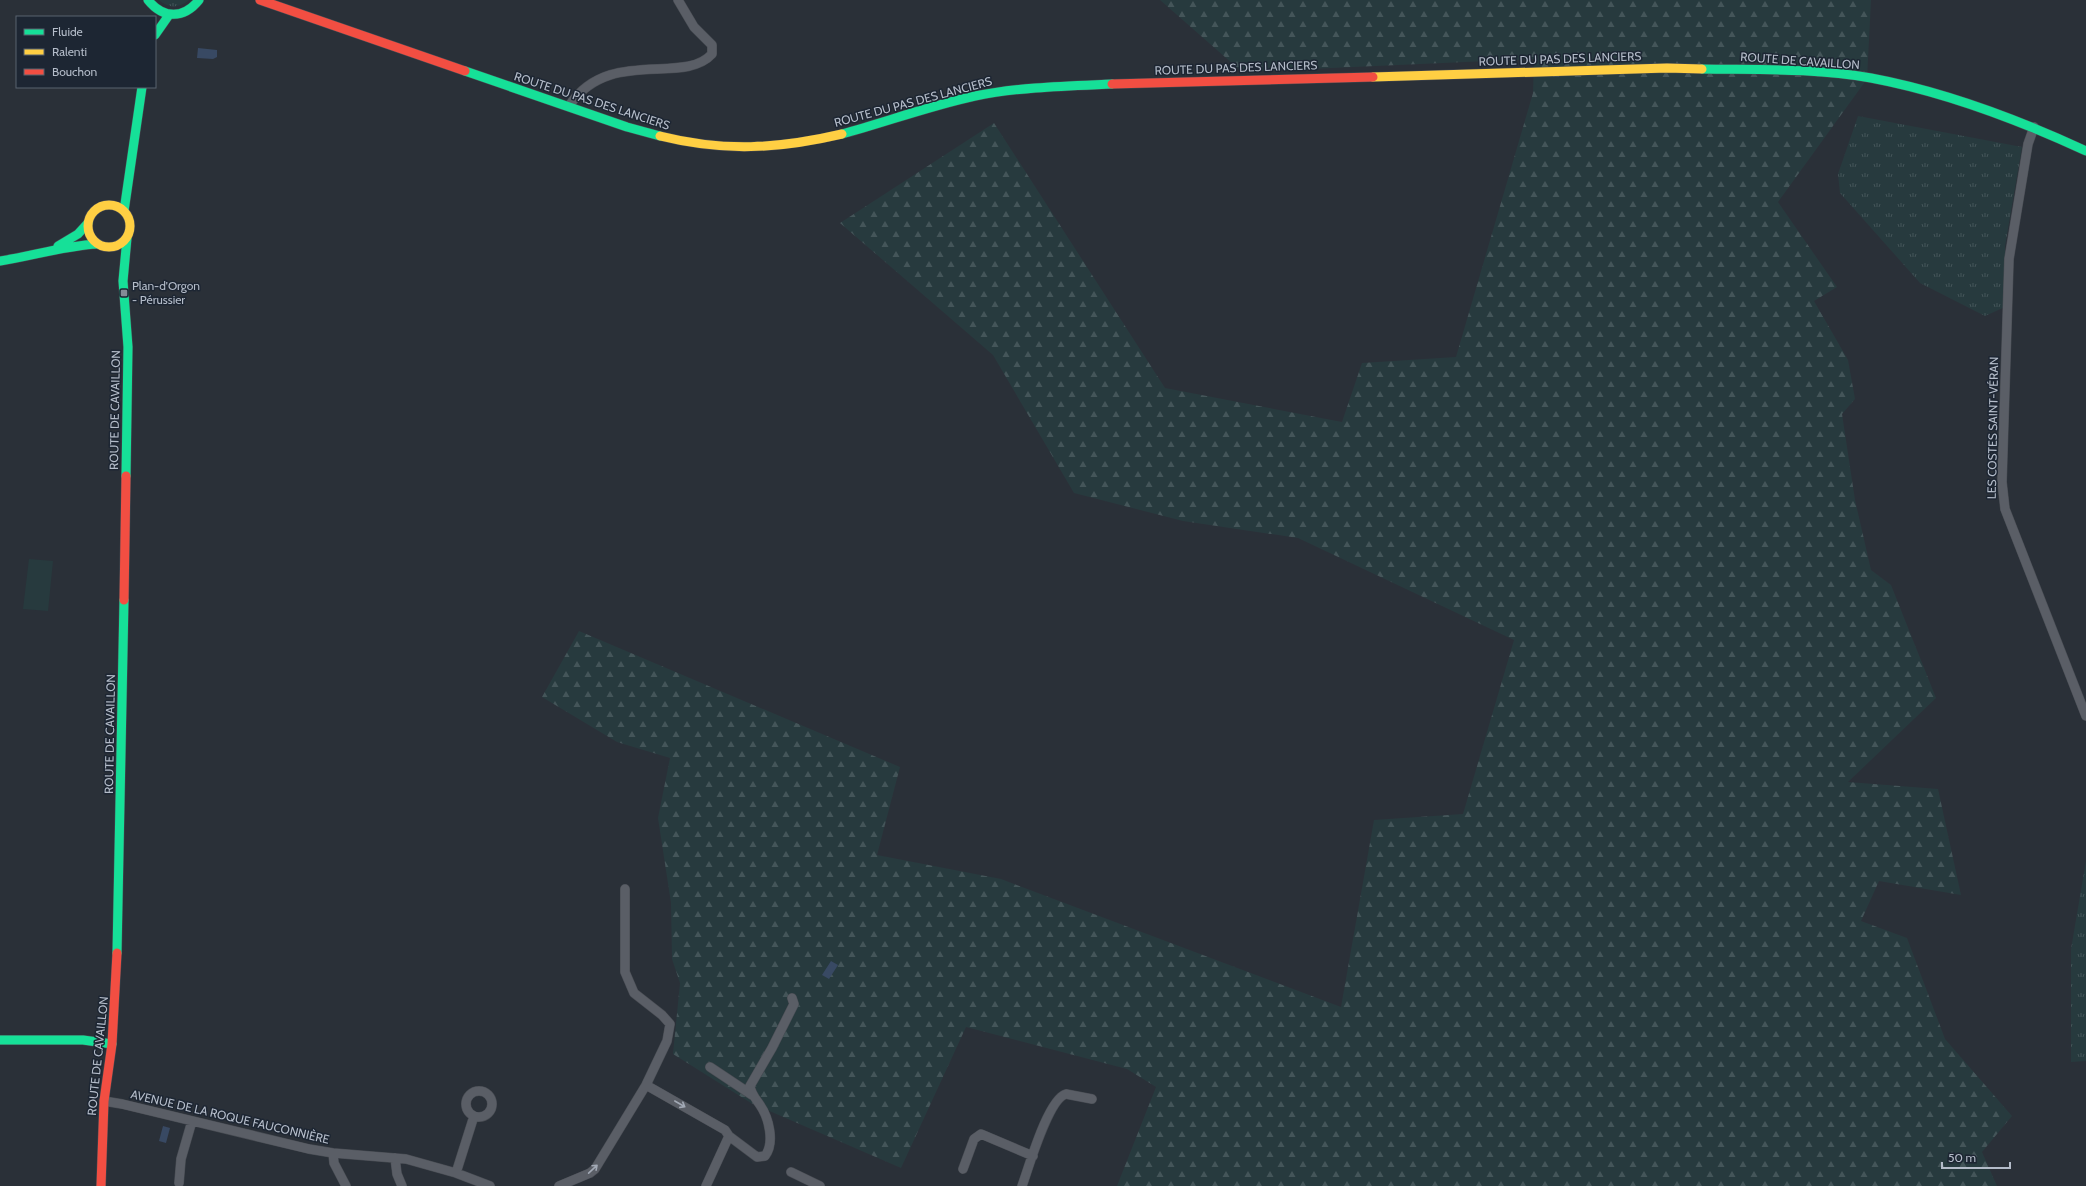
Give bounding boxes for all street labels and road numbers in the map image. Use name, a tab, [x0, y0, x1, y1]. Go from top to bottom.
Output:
street label: ROUTE DU PAS DES LANCIERS	[1478, 48, 1642, 69]
street label: ROUTE DE CAVAILLON	[1740, 49, 1860, 72]
street label: ROUTE DU PAS DES LANCIERS	[1154, 57, 1318, 78]
street label: ROUTE DU PAS DES LANCIERS	[512, 68, 672, 133]
street label: ROUTE DU PAS DES LANCIERS	[832, 73, 993, 130]
street label: ROUTE DE CAVAILLON	[106, 350, 123, 470]
street label: LES COSTES SAINT-VÉRAN	[1984, 357, 2001, 499]
street label: ROUTE DE CAVAILLON	[101, 674, 118, 794]
street label: ROUTE DE CAVAILLON	[84, 996, 111, 1116]
street label: AVENUE DE LA ROQUE FAUCONNIÈRE	[129, 1086, 331, 1147]

